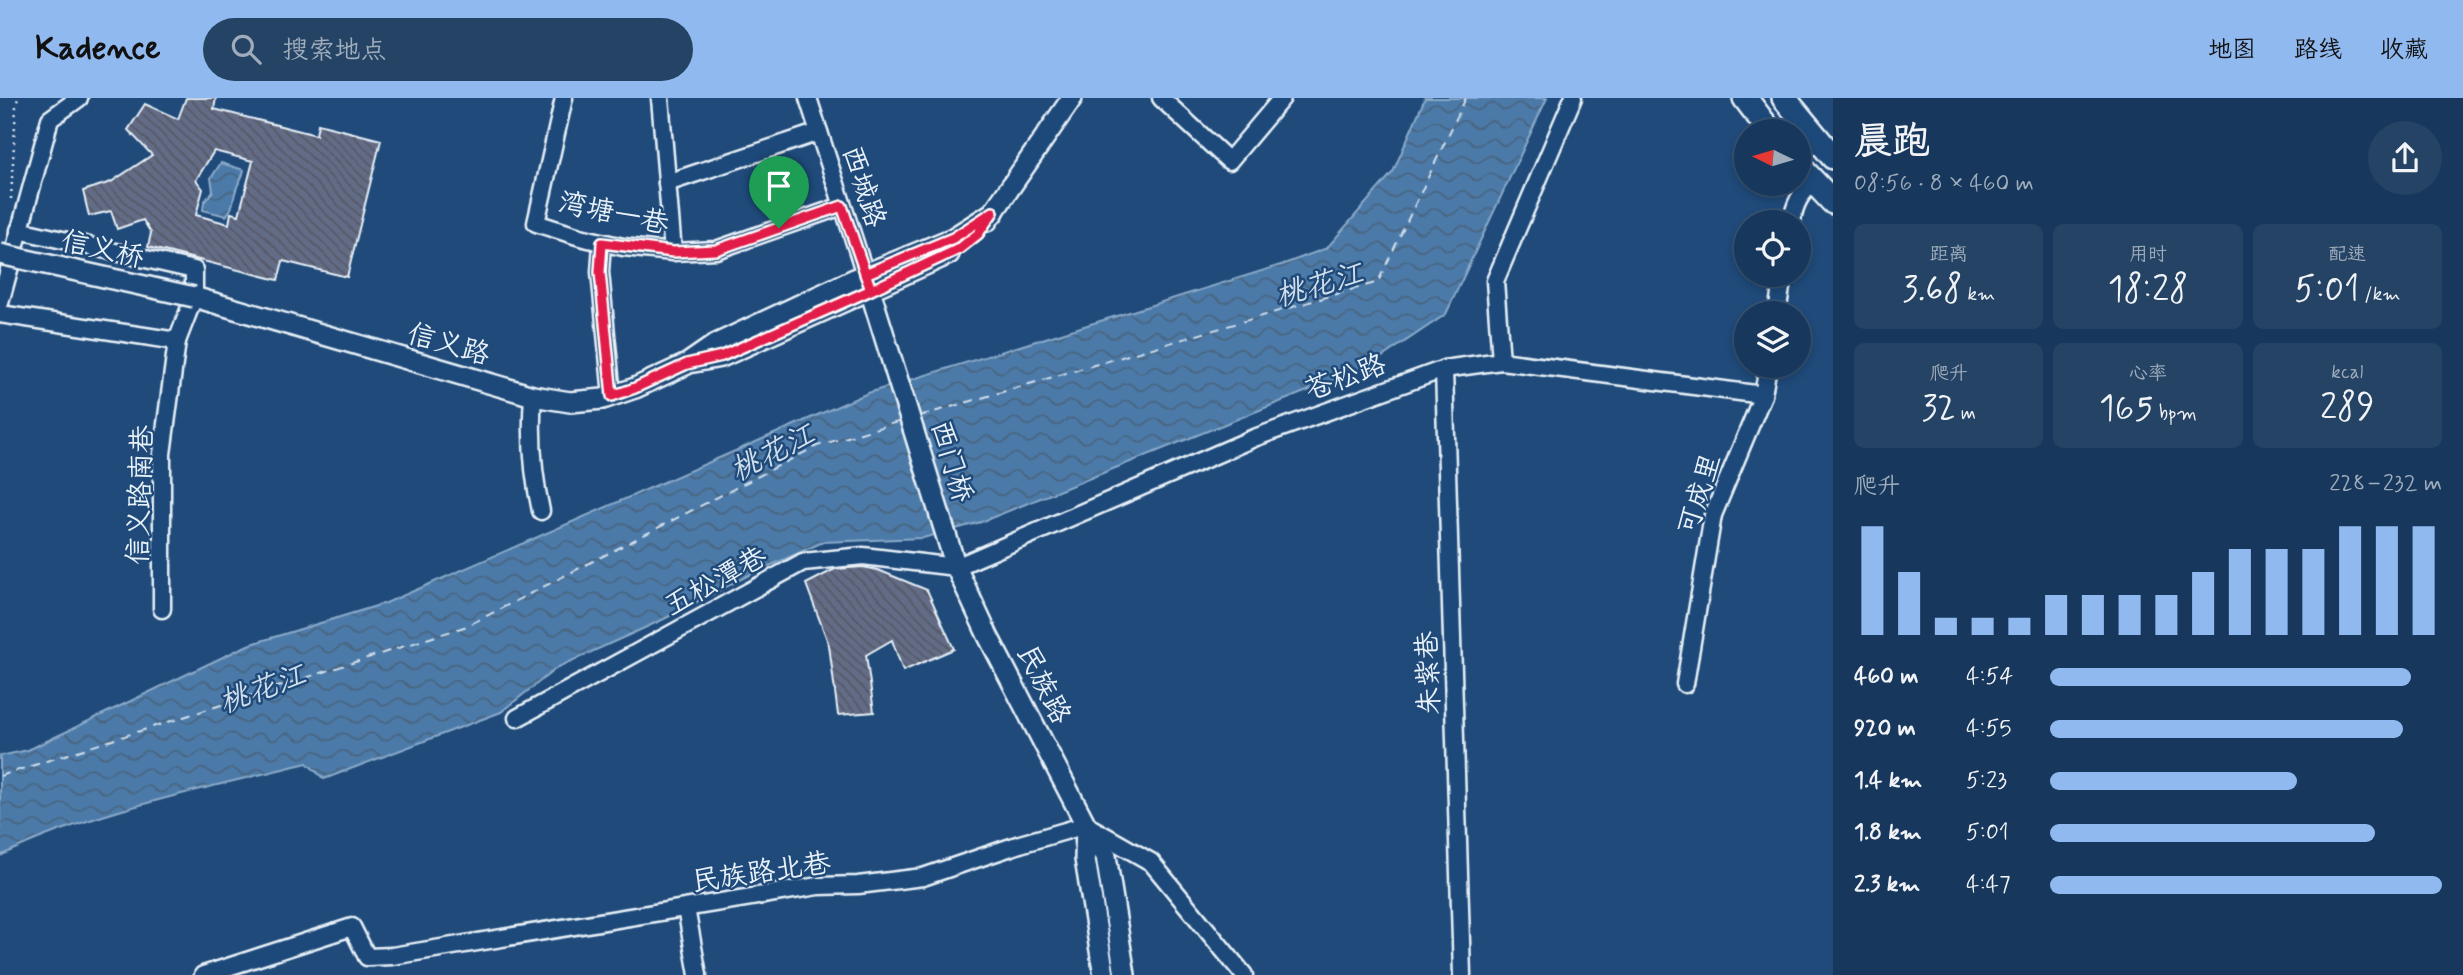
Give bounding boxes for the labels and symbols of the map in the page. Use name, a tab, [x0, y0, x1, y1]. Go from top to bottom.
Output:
north arrow	[1734, 119, 1811, 196]
street label: 西城路	[832, 141, 893, 232]
pin	[749, 156, 809, 228]
street label: 湾塘一巷	[555, 185, 673, 244]
street label: 信义桥	[58, 224, 147, 277]
water label: 桃花江	[1271, 254, 1370, 317]
street label: 信义路	[403, 316, 494, 375]
street label: 苍松路	[1300, 347, 1392, 410]
water label: 桃花江	[724, 415, 823, 491]
street label: 西门桥	[921, 416, 981, 507]
street label: 信义路南巷	[121, 423, 162, 566]
street label: 可成里	[1670, 449, 1731, 540]
street label: 五松潭巷	[658, 538, 775, 626]
street label: 朱紫巷	[1410, 629, 1449, 716]
street label: 民族路	[1007, 639, 1078, 731]
water label: 桃花江	[214, 655, 313, 723]
street label: 民族路北巷	[689, 845, 834, 902]

